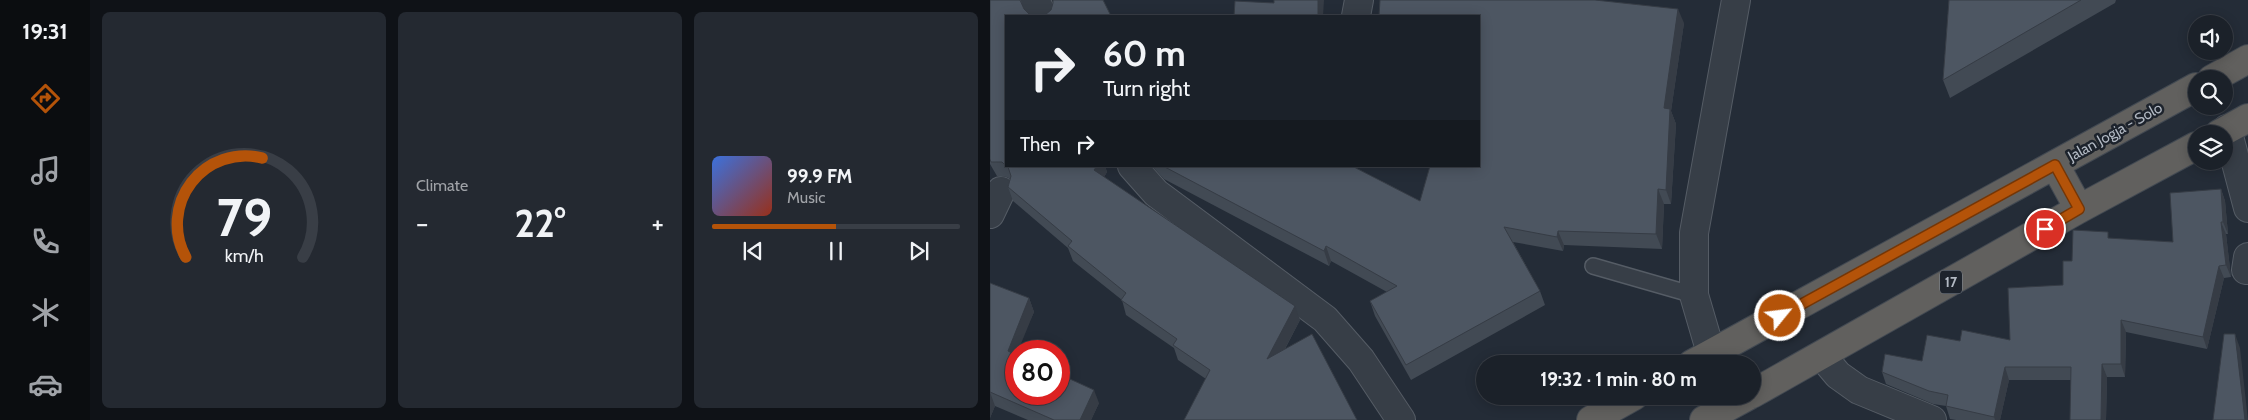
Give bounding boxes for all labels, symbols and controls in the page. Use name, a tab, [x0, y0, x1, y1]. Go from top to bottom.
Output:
map controls	[2188, 15, 2233, 170]
button: sound	[2188, 15, 2233, 60]
text: 19:31	[22, 18, 68, 45]
text: 60 m	[1103, 32, 1186, 75]
icon: right	[1020, 35, 1085, 100]
button: search	[2188, 70, 2233, 115]
text: Turn right	[1103, 75, 1190, 102]
icon: directions	[28, 81, 63, 116]
street label: Jalan Jogja - Solo	[2064, 99, 2165, 166]
button: layers	[2188, 125, 2233, 170]
icon: right	[1071, 130, 1099, 158]
text: Then	[1020, 133, 1061, 156]
icon: music	[28, 153, 63, 188]
text: 99.9 FM	[787, 165, 852, 188]
text: Climate	[416, 176, 468, 195]
text: 79	[216, 186, 272, 249]
text: Music	[787, 188, 825, 207]
text: 22°	[514, 200, 566, 247]
text: −	[416, 206, 428, 240]
text: +	[652, 206, 664, 240]
pin	[2024, 208, 2066, 250]
icon: arrive	[2031, 215, 2059, 243]
icon: phone	[28, 224, 63, 259]
icon: previous	[739, 237, 767, 265]
icon: pause	[822, 237, 850, 265]
icon: next	[905, 237, 933, 265]
text: km/h	[224, 245, 264, 266]
road number: 17	[1940, 270, 1962, 294]
position arrow	[1753, 289, 1805, 341]
icon: climate	[28, 295, 63, 330]
speed limit sign: 80	[1005, 340, 1070, 405]
icon: car	[28, 367, 63, 402]
text: 19:32 · 1 min · 80 m	[1540, 368, 1697, 391]

